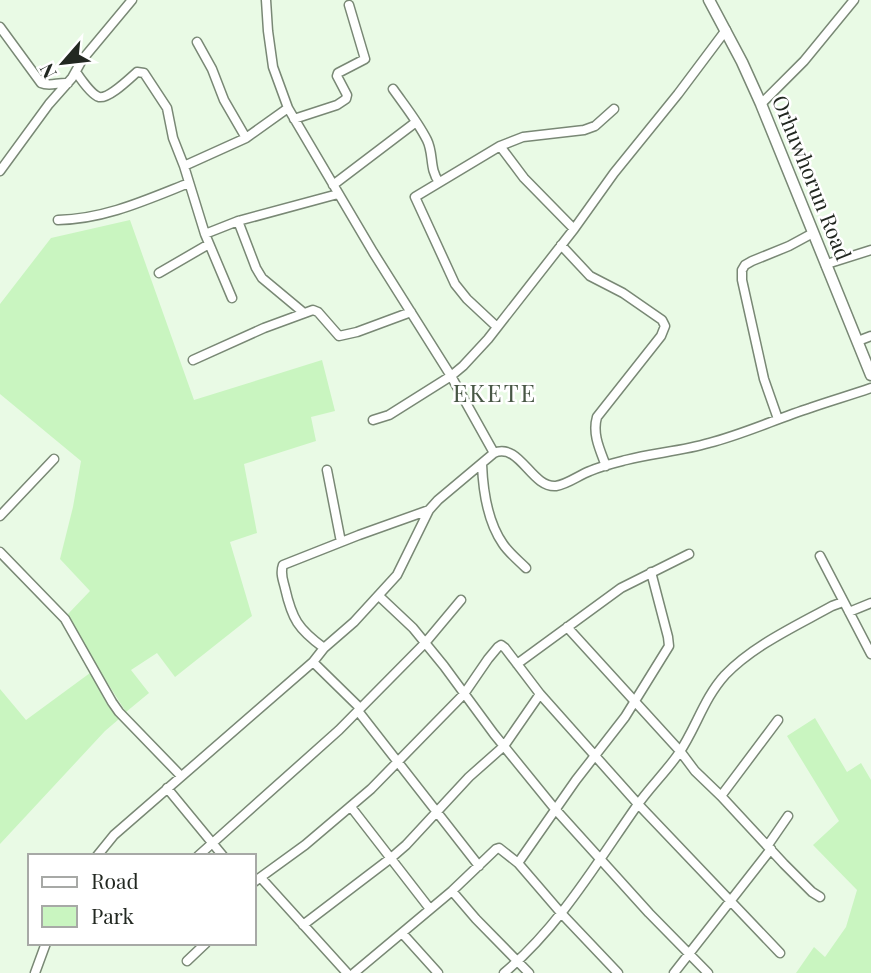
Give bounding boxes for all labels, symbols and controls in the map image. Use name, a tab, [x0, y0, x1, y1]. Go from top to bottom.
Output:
north arrow	[28, 28, 98, 98]
text: N	[32, 59, 62, 84]
street label: Orhuwhorun Road	[767, 91, 859, 264]
district label: EKETE	[453, 376, 537, 408]
legend	[28, 854, 256, 945]
text: Road	[91, 866, 139, 894]
text: Park	[91, 901, 135, 929]

